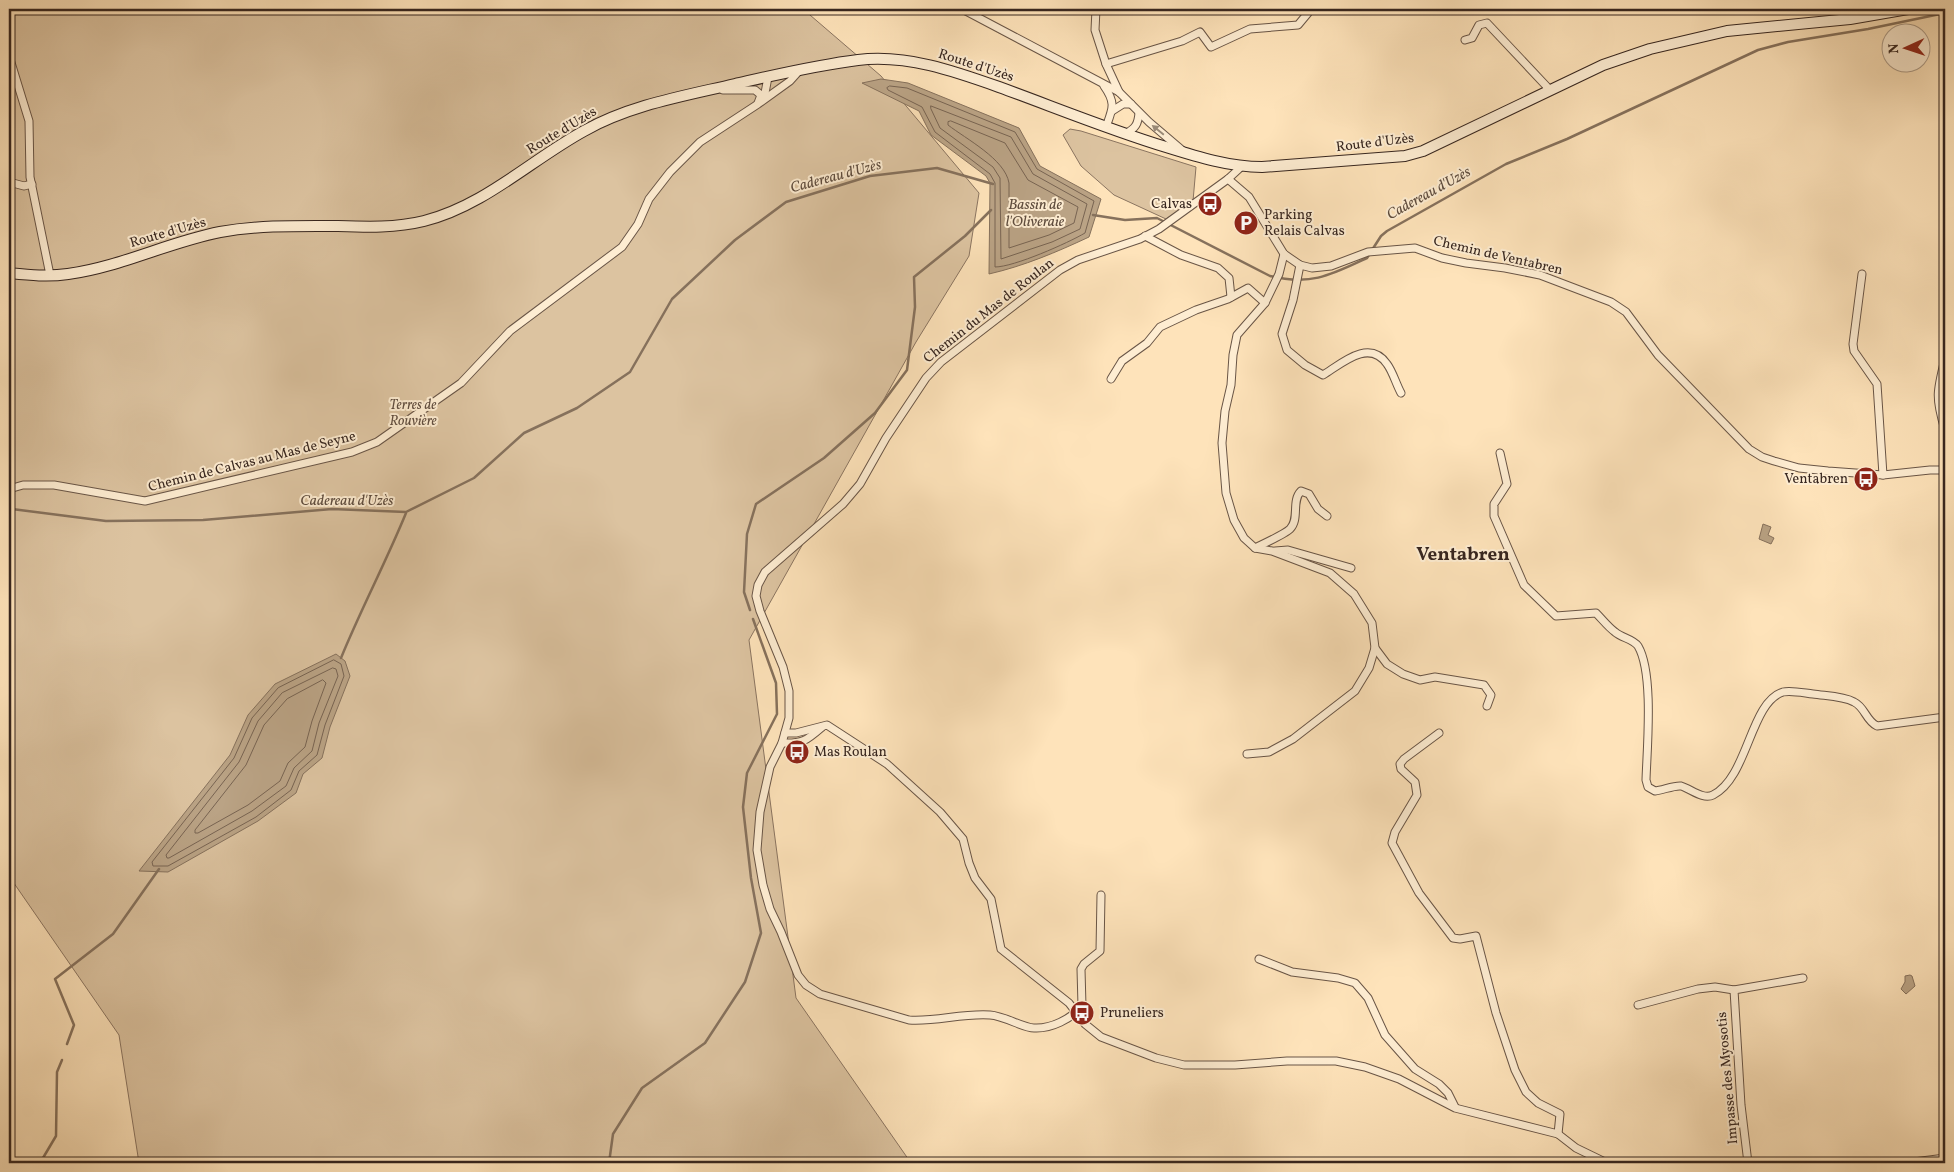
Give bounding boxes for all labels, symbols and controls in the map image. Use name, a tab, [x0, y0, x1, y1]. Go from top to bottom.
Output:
north arrow	[1882, 22, 1932, 72]
text: N	[1885, 43, 1904, 54]
street label: Route d'Uzès	[936, 45, 1016, 87]
street label: Route d'Uzès	[523, 103, 601, 159]
one-way arrow	[1152, 124, 1165, 135]
street label: Route d'Uzès	[1335, 129, 1415, 157]
water label: Cadereau d'Uzès	[788, 155, 884, 199]
water label: Cadereau d'Uzès	[1383, 162, 1475, 226]
bus stop icon: Calvas	[1197, 191, 1223, 217]
water label: Bassin de l'Oliveraie	[1006, 195, 1065, 233]
place label: Calvas	[1151, 195, 1192, 214]
place label: Parking Relais Calvas	[1264, 206, 1345, 241]
parking icon: Parking Relais Calvas	[1233, 210, 1259, 236]
street label: Route d'Uzès	[128, 213, 208, 253]
street label: Chemin de Ventabren	[1431, 232, 1565, 280]
street label: Chemin du Mas de Roulan	[920, 254, 1058, 368]
park label: Terres de Rouvière	[389, 396, 437, 431]
street label: Chemin de Calvas au Mas de Seyne	[146, 427, 358, 497]
bus stop icon: Ventabren	[1853, 466, 1879, 492]
place label: Ventabren	[1784, 470, 1848, 489]
water label: Cadereau d'Uzès	[300, 491, 394, 512]
district label: Ventabren	[1416, 542, 1510, 568]
bus stop icon: Mas Roulan	[784, 739, 810, 765]
place label: Mas Roulan	[814, 743, 887, 762]
bus stop icon: Pruneliers	[1069, 1000, 1095, 1026]
place label: Pruneliers	[1100, 1004, 1164, 1023]
street label: Impasse des Myosotis	[1713, 1011, 1743, 1145]

